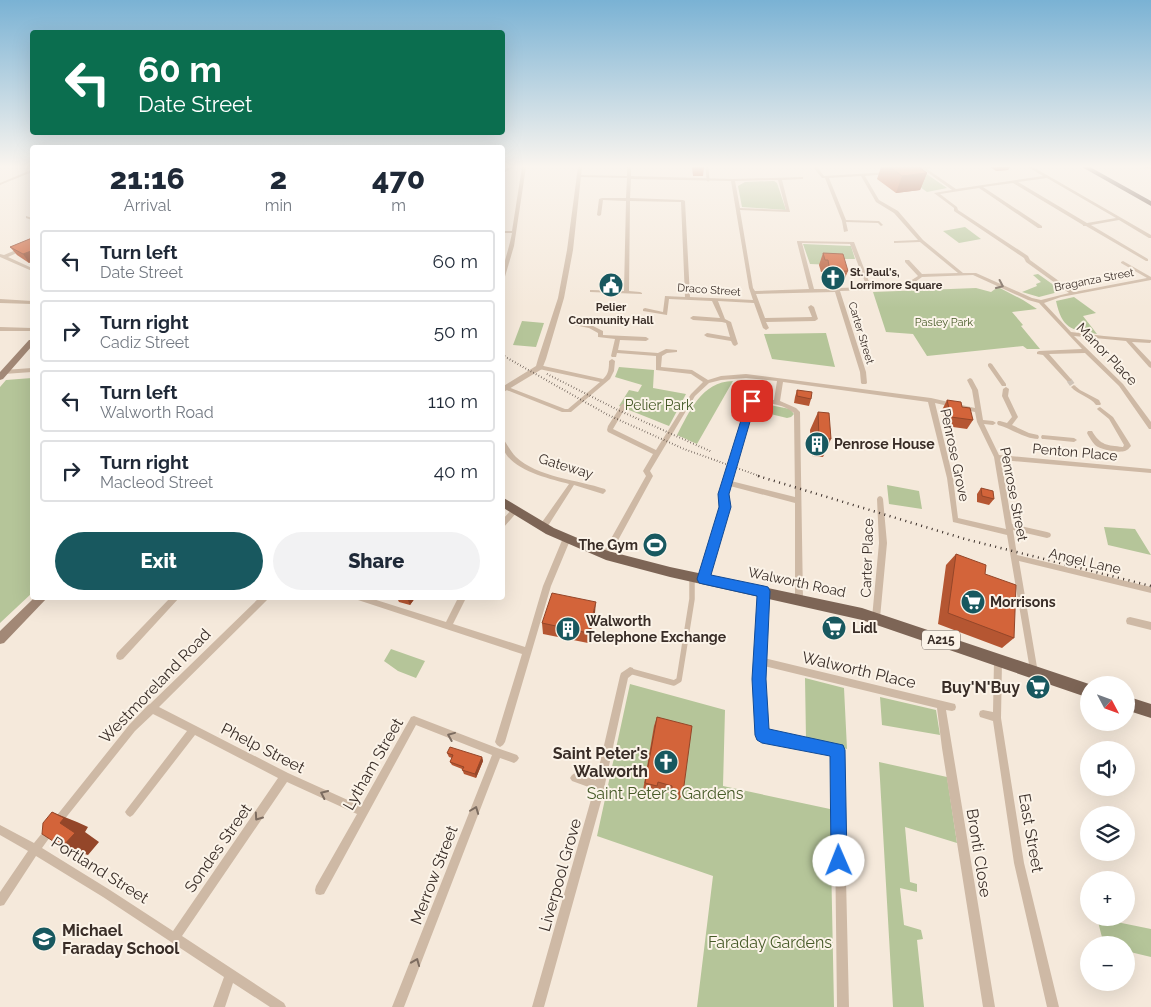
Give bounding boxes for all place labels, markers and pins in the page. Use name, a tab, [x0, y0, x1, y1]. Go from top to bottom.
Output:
church icon: St. Paul's, Lorrimore Square	[820, 265, 846, 291]
place label: St. Paul's, Lorrimore Square	[850, 266, 943, 292]
public building icon: Pelier Community Hall	[598, 272, 624, 298]
place label: Pelier Community Hall	[569, 301, 654, 327]
pin	[731, 380, 773, 422]
building icon: Penrose House	[804, 431, 830, 457]
place label: Penrose House	[834, 436, 935, 452]
sports icon: The Gym	[642, 532, 668, 558]
place label: The Gym	[578, 537, 638, 553]
supermarket icon: Morrisons	[960, 589, 986, 615]
place label: Morrisons	[990, 594, 1056, 610]
place label: Walworth Telephone Exchange	[586, 613, 727, 645]
supermarket icon: Lidl	[821, 615, 847, 641]
building icon: Walworth Telephone Exchange	[555, 616, 581, 642]
place label: Lidl	[852, 620, 878, 636]
supermarket icon: Buy'N'Buy	[1025, 674, 1051, 700]
place label: Buy'N'Buy	[941, 678, 1020, 697]
place label: Saint Peter's Walworth	[553, 744, 648, 781]
church icon: Saint Peter's Walworth	[653, 749, 679, 775]
place label: Michael Faraday School	[62, 921, 180, 958]
school or university icon: Michael Faraday School	[31, 926, 57, 952]

